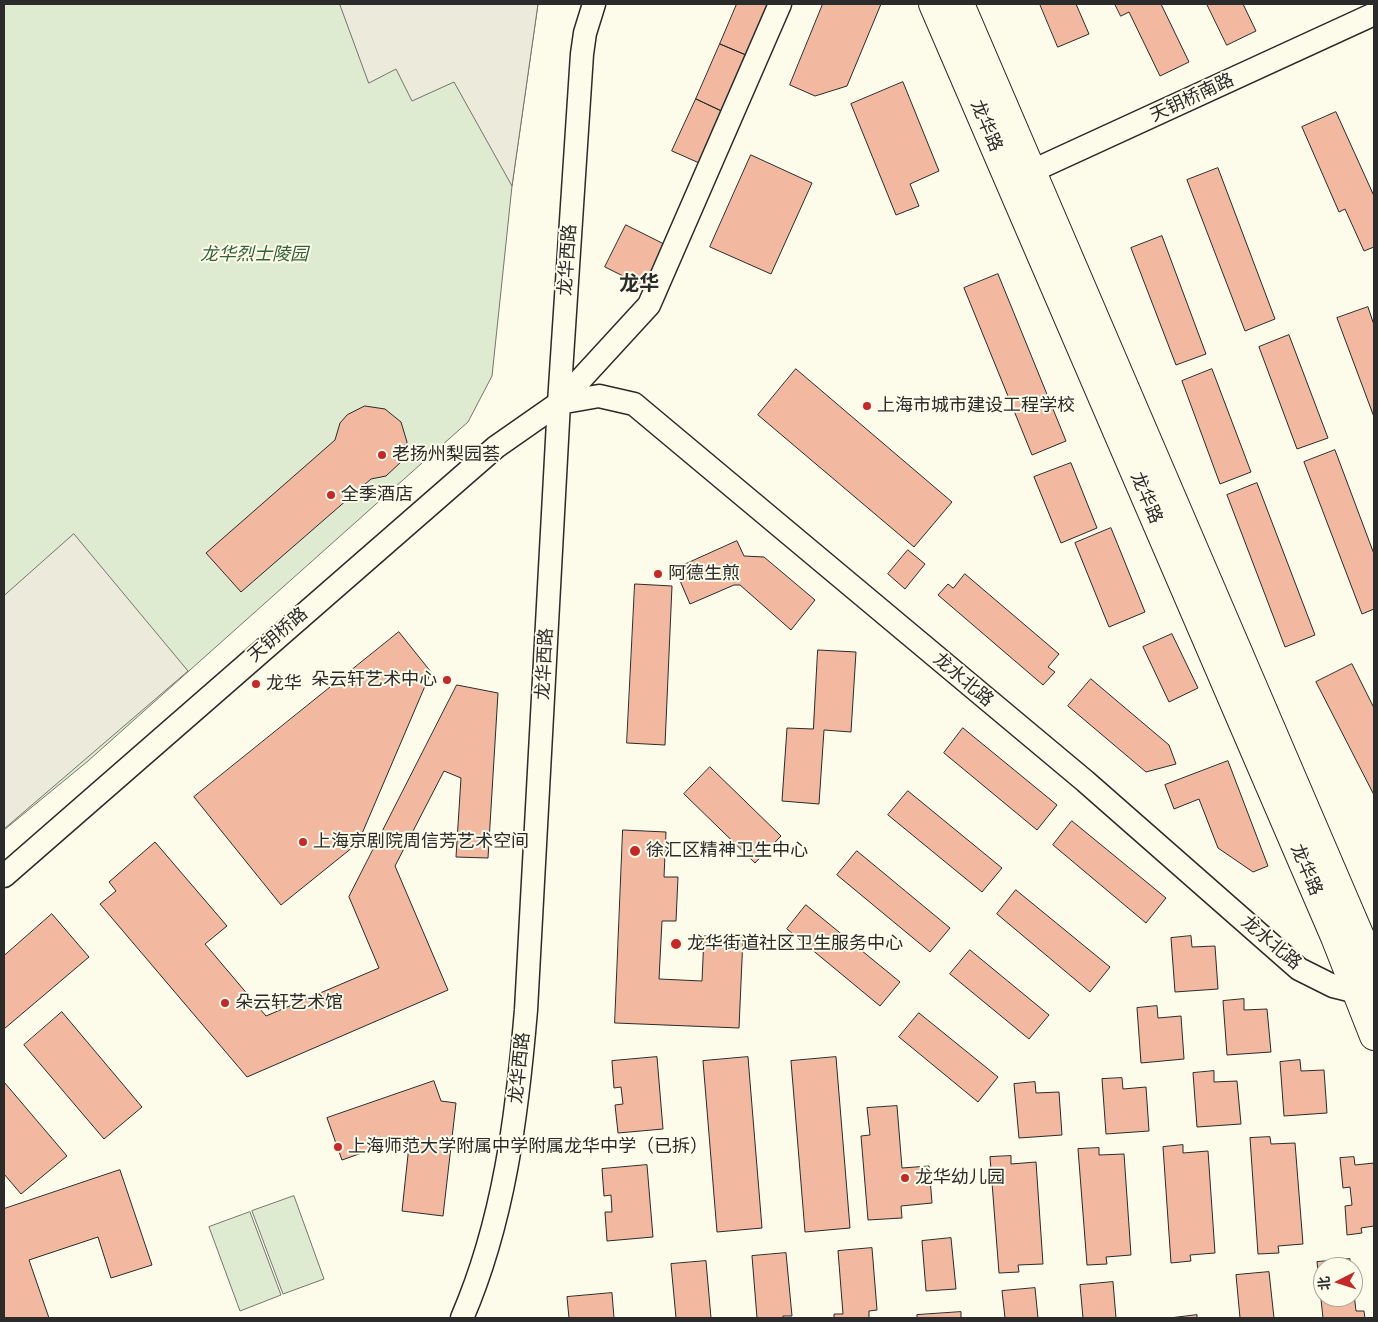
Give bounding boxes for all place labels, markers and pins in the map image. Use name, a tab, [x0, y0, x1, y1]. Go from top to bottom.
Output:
place label: 上海市城市建设工程学校	[877, 395, 1075, 417]
marker: 上海市城市建设工程学校	[861, 400, 873, 412]
place label: 老扬州梨园荟	[392, 444, 500, 466]
marker: 老扬州梨园荟	[376, 449, 388, 461]
place label: 全季酒店	[341, 484, 413, 506]
marker: 全季酒店	[325, 489, 337, 501]
place label: 阿德生煎	[668, 563, 740, 585]
marker: 阿德生煎	[652, 568, 664, 580]
place label: 朵云轩艺术中心	[311, 669, 437, 691]
place label: 龙华	[266, 673, 302, 695]
marker: 朵云轩艺术中心	[441, 674, 453, 686]
marker: 龙华	[250, 678, 262, 690]
place label: 上海京剧院周信芳艺术空间	[313, 831, 529, 853]
marker: 上海京剧院周信芳艺术空间	[297, 836, 309, 848]
place label: 徐汇区精神卫生中心	[646, 840, 808, 862]
marker: 徐汇区精神卫生中心	[628, 844, 642, 858]
place label: 龙华街道社区卫生服务中心	[687, 933, 903, 955]
marker: 龙华街道社区卫生服务中心	[669, 937, 683, 951]
place label: 朵云轩艺术馆	[235, 992, 343, 1014]
marker: 朵云轩艺术馆	[219, 997, 231, 1009]
place label: 上海师范大学附属中学附属龙华中学（已拆）	[348, 1136, 708, 1158]
marker: 上海师范大学附属中学附属龙华中学（已拆）	[332, 1141, 344, 1153]
place label: 龙华幼儿园	[915, 1167, 1005, 1189]
marker: 龙华幼儿园	[899, 1172, 911, 1184]

